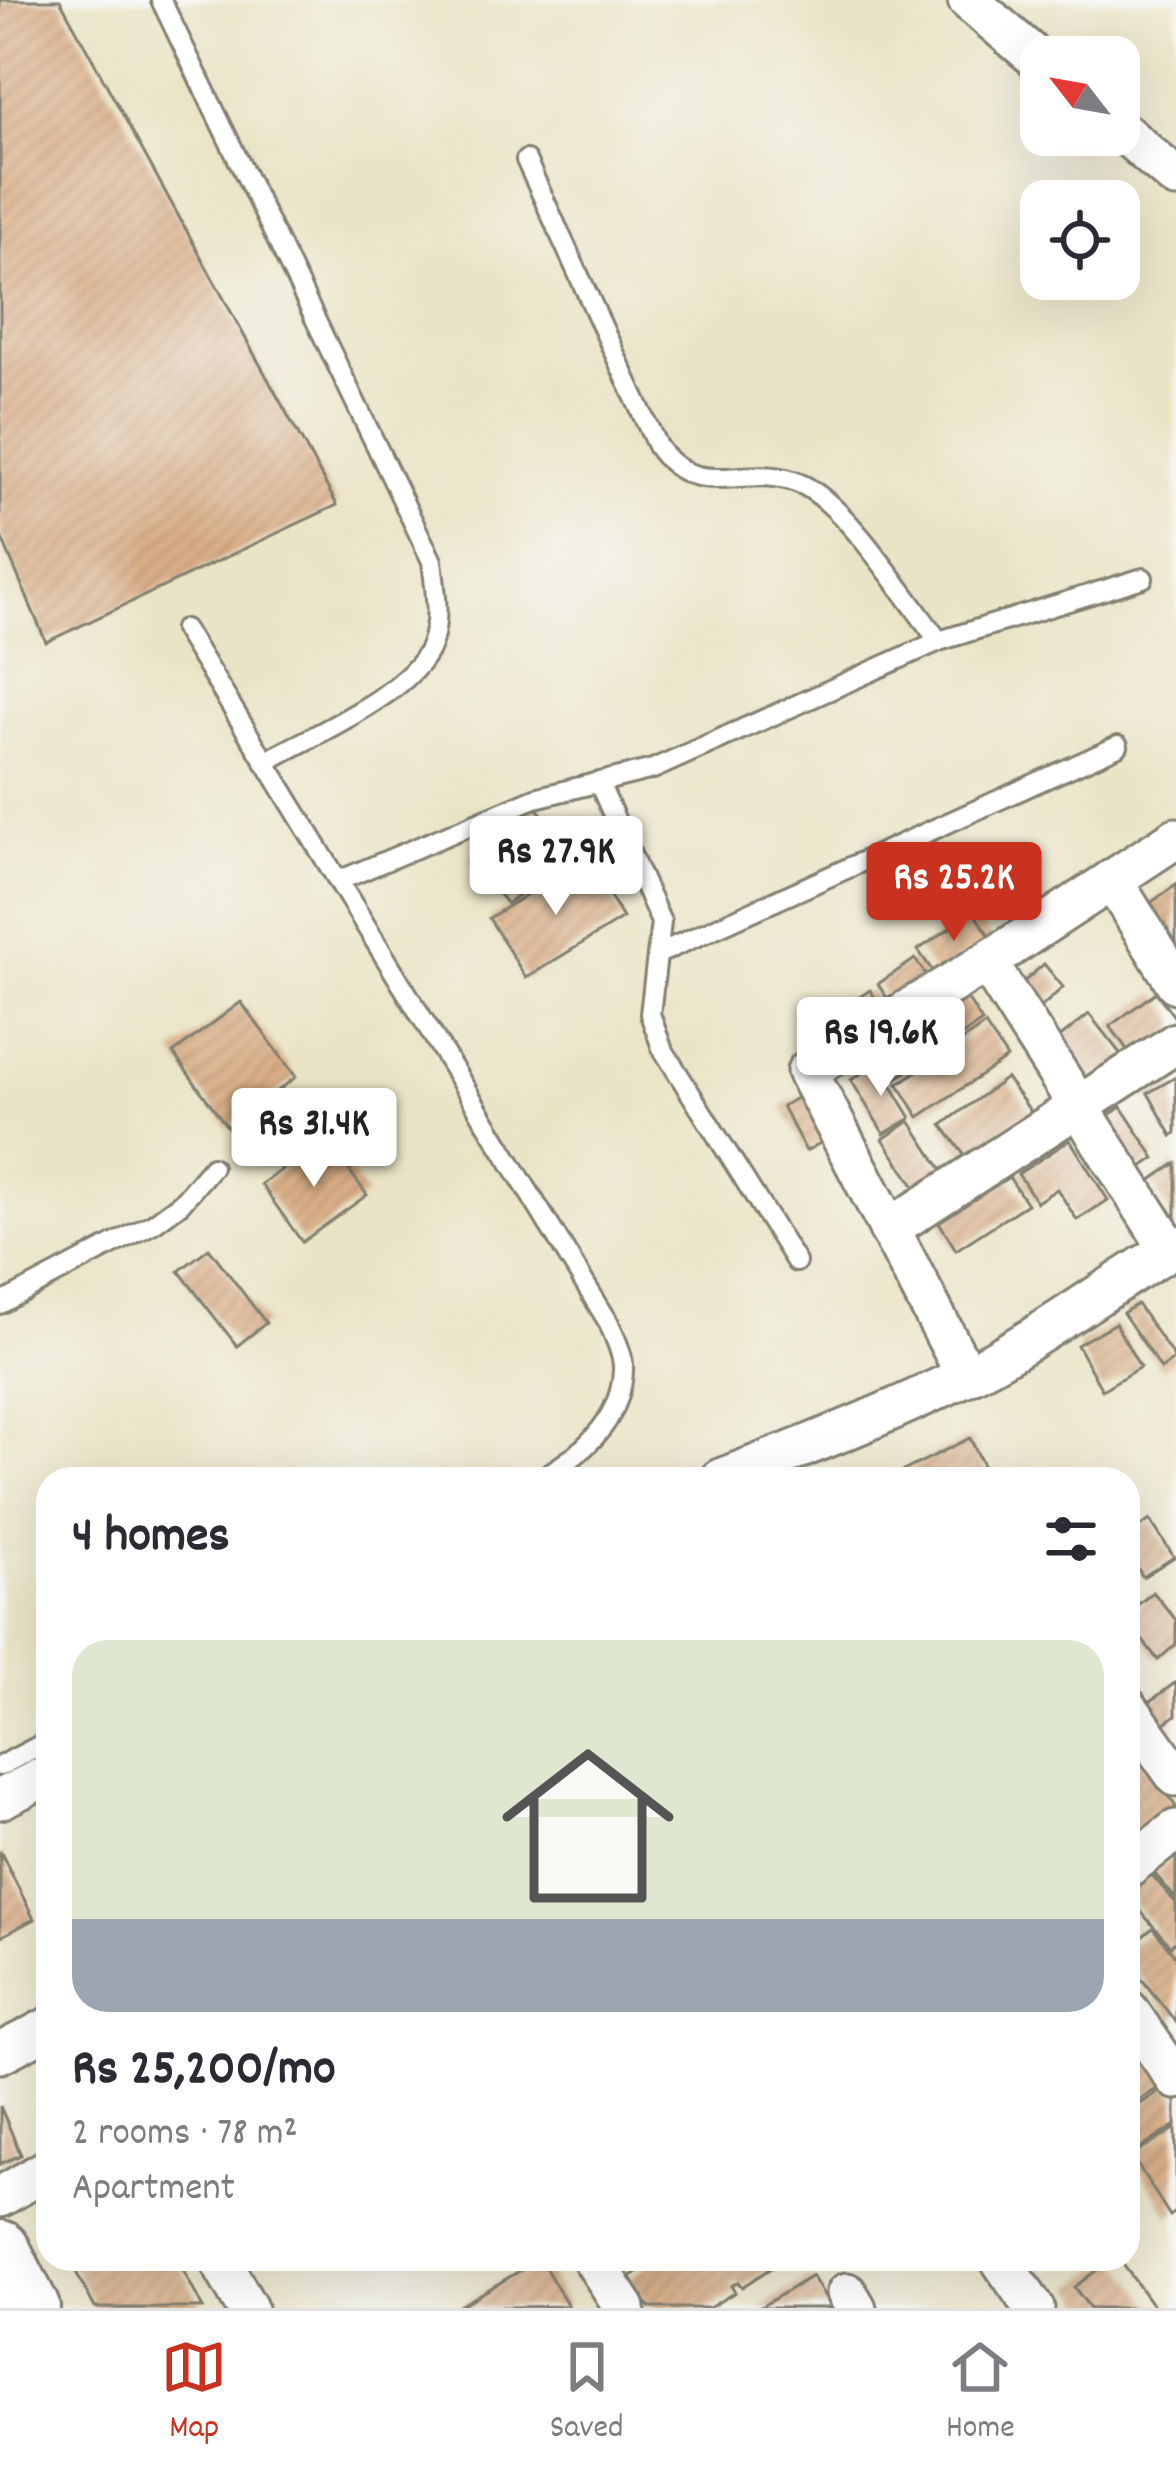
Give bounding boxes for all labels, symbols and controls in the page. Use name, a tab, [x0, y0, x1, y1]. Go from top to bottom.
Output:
north arrow	[1020, 36, 1140, 156]
map controls	[1020, 36, 1140, 300]
button: locate	[1020, 180, 1140, 300]
pin: Rs 27.9K	[432, 816, 680, 918]
text: Rs 27.9K	[497, 827, 615, 882]
pin: Rs 25.2K	[830, 842, 1078, 944]
text: Rs 25.2K	[894, 853, 1014, 908]
pin: Rs 19.6K	[757, 997, 1005, 1099]
text: Rs 19.6K	[824, 1008, 938, 1063]
pin: Rs 31.4K	[190, 1088, 438, 1190]
text: Rs 31.4K	[259, 1099, 369, 1154]
text: 4 homes	[72, 1503, 230, 1575]
icon: filters	[1038, 1506, 1104, 1572]
icon: home	[480, 1718, 696, 1934]
text: Rs 25,200/mo	[72, 2036, 336, 2108]
text: 2 rooms · 78 m²	[72, 2108, 298, 2163]
text: Apartment	[72, 2163, 235, 2218]
tab: Map	[161, 2334, 227, 2453]
tab: Saved	[550, 2334, 624, 2453]
tab: Home	[946, 2334, 1015, 2453]

